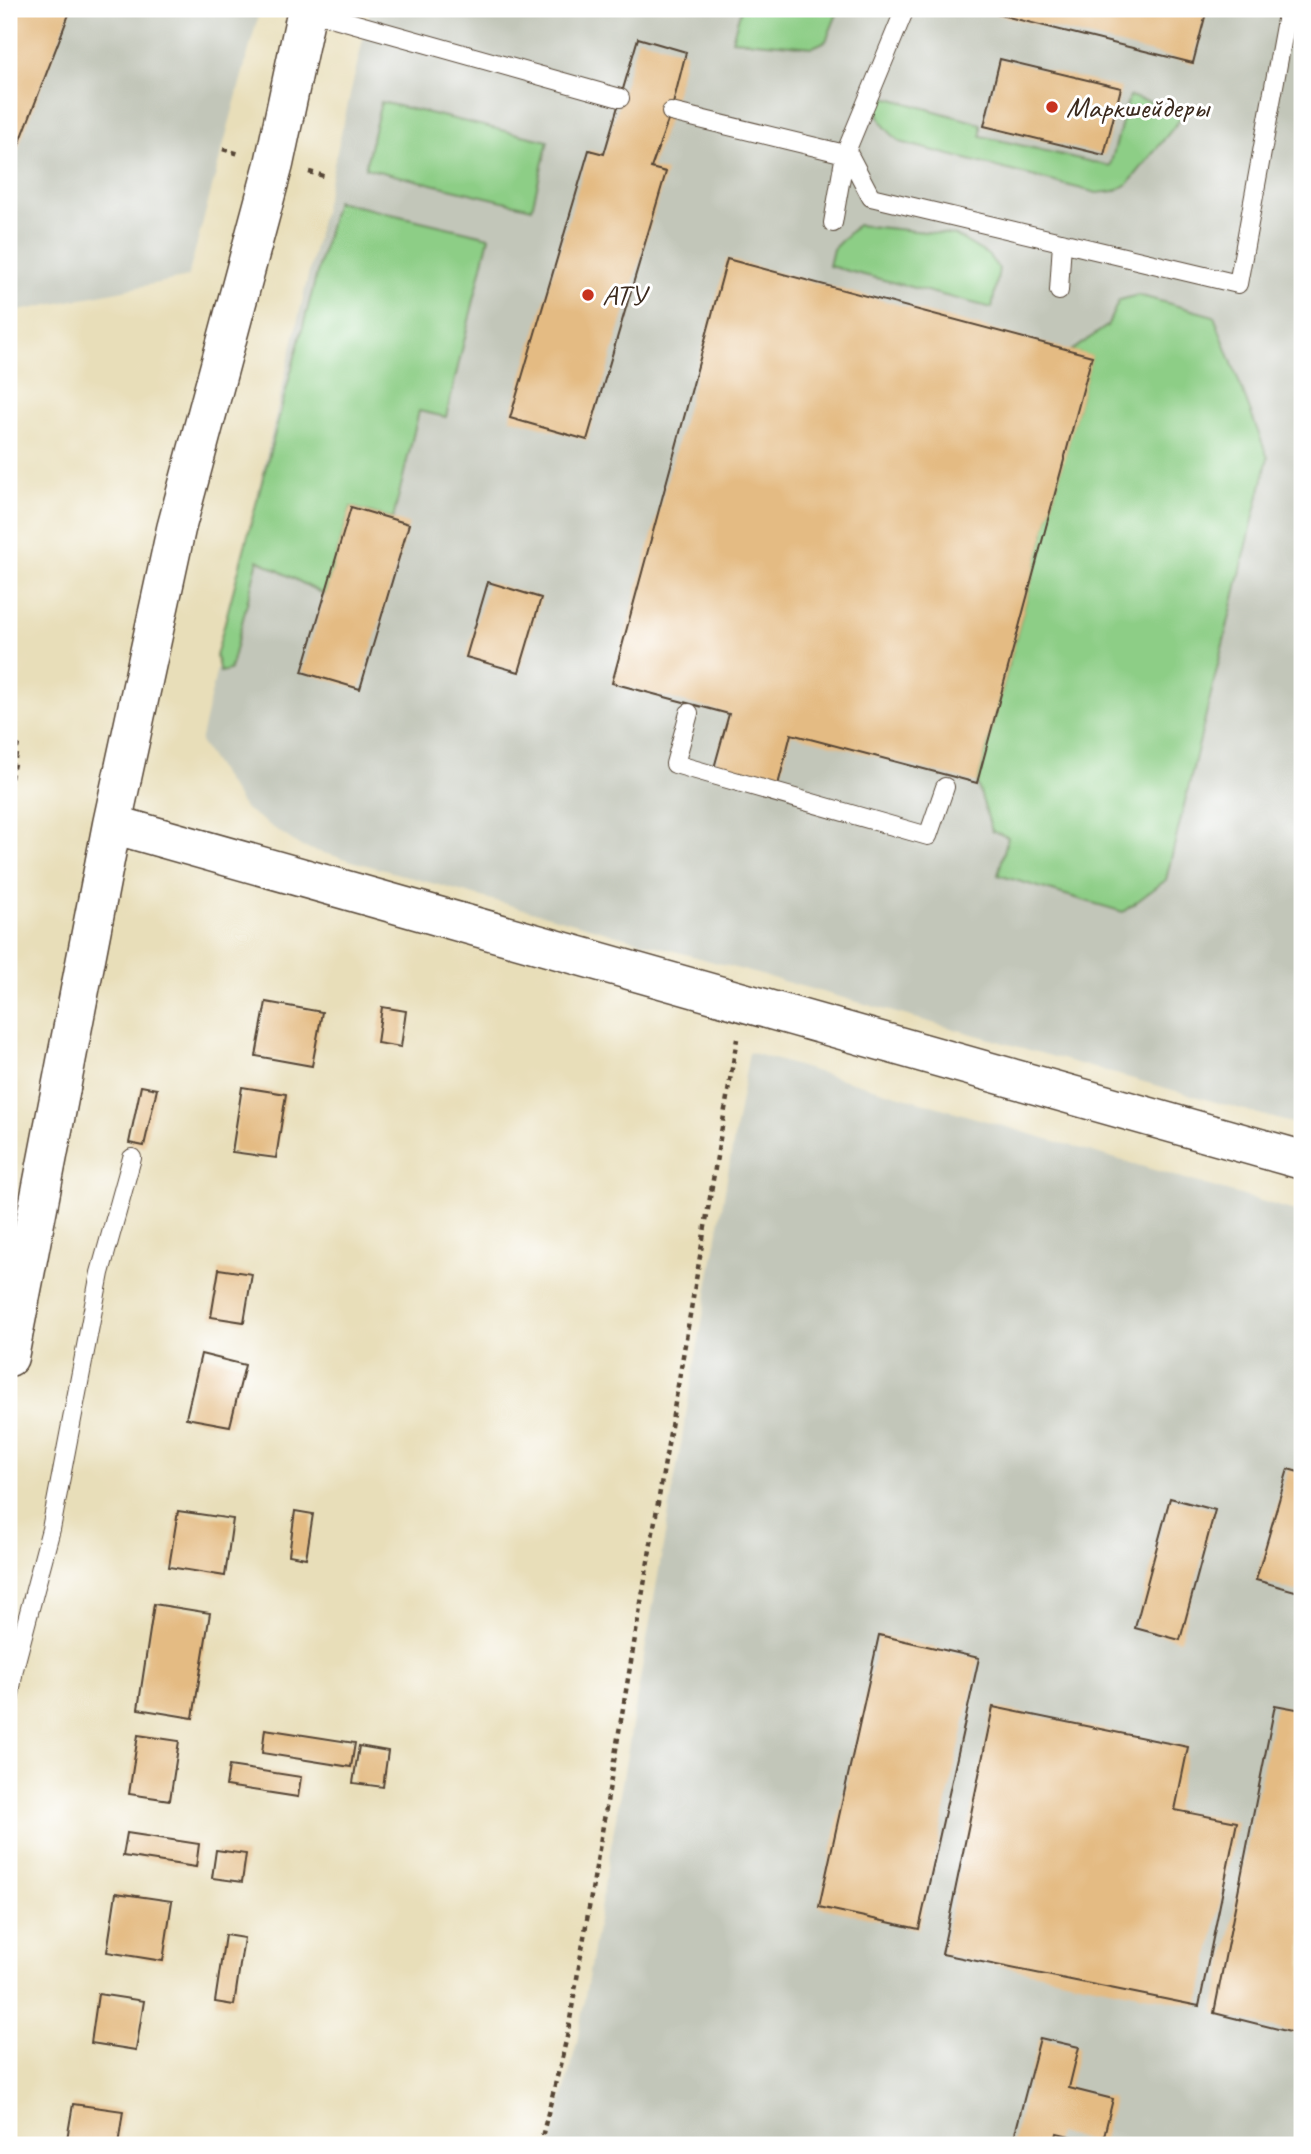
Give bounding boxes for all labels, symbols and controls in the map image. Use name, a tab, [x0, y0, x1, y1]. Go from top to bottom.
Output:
place label: Маркшейдеры	[1066, 88, 1211, 126]
marker: Маркшейдеры	[1044, 99, 1060, 115]
place label: АТУ	[602, 276, 650, 314]
marker: АТУ	[580, 287, 596, 303]

